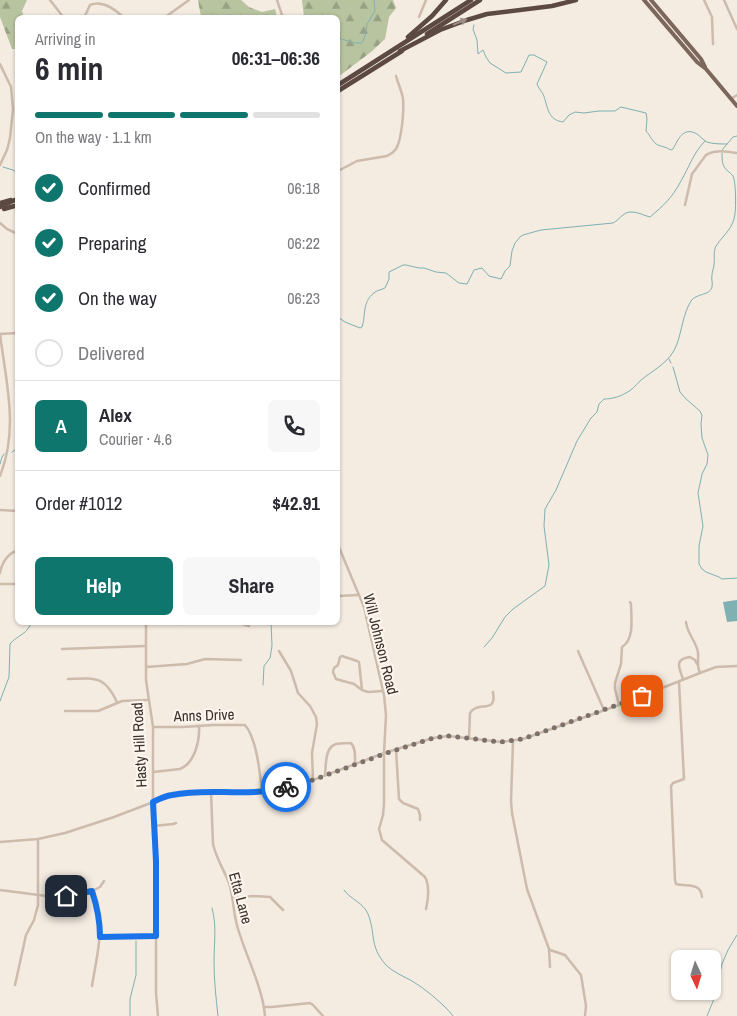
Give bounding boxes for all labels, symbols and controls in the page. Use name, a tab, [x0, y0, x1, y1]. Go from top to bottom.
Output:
one-way arrow	[453, 18, 467, 26]
text: Arriving in	[35, 28, 96, 50]
text: 06:31–06:36	[232, 45, 320, 71]
text: 6 min	[35, 47, 104, 90]
text: On the way · 1.1 km	[35, 126, 152, 148]
icon: check	[35, 174, 63, 202]
text: Confirmed	[78, 175, 151, 201]
text: 06:18	[287, 177, 320, 199]
icon: check	[35, 229, 63, 257]
text: Preparing	[78, 230, 146, 256]
text: 06:22	[287, 232, 320, 254]
icon: check	[35, 284, 63, 312]
text: On the way	[78, 285, 157, 311]
text: 06:23	[287, 287, 320, 309]
text: Delivered	[78, 340, 145, 366]
button: phone	[268, 400, 320, 452]
text: Alex	[99, 402, 132, 428]
text: A	[55, 413, 67, 439]
text: Courier · 4.6	[99, 428, 172, 450]
text: Order #1012	[35, 490, 122, 516]
text: $42.91	[272, 490, 320, 516]
button: Help	[35, 557, 173, 615]
button: Share	[183, 557, 320, 615]
street label: Will Johnson Road	[358, 591, 404, 697]
pin	[621, 675, 663, 717]
icon: bag	[628, 682, 656, 710]
street label: Hasty Hill Road	[126, 702, 152, 788]
street label: Anns Drive	[172, 703, 235, 727]
courier	[261, 762, 311, 812]
icon: bike	[272, 773, 300, 801]
street label: Etta Lane	[224, 870, 258, 926]
pin	[45, 875, 87, 917]
icon: home	[52, 882, 80, 910]
north arrow	[671, 950, 721, 1000]
map controls	[671, 950, 721, 1000]

